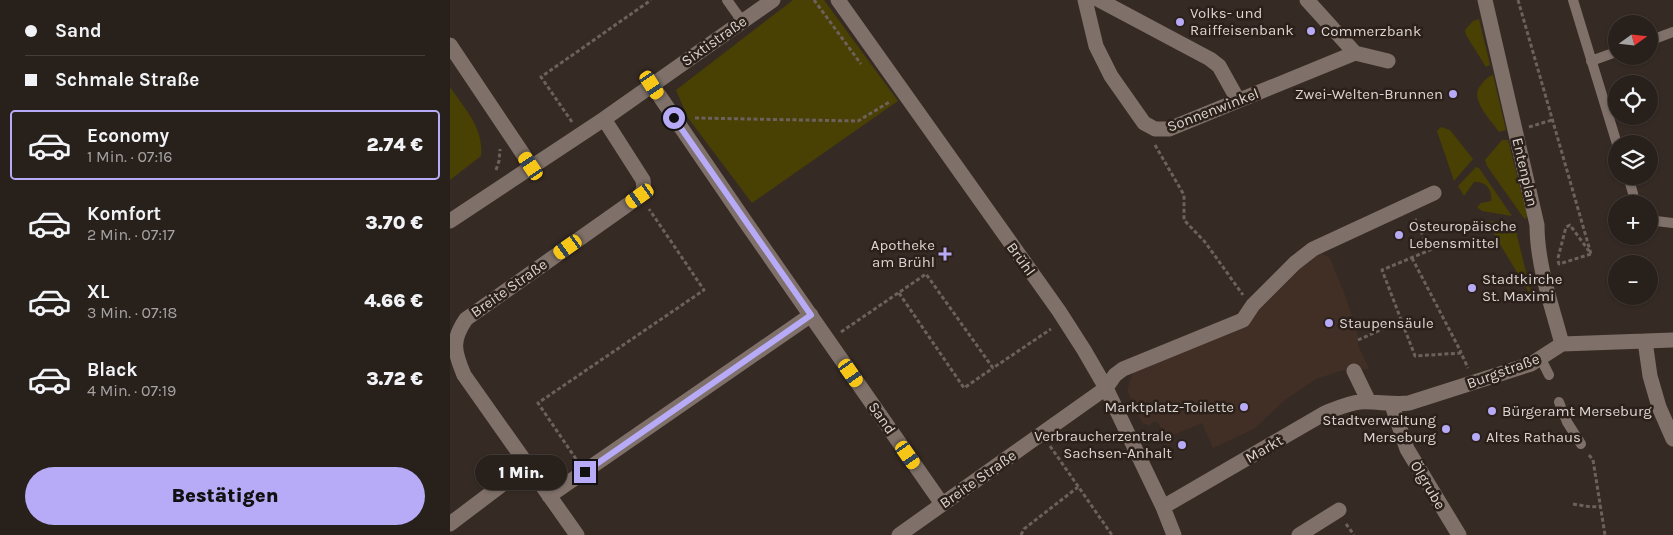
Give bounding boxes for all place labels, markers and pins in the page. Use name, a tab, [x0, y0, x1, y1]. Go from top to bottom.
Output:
place label: Volks- und Raiffeisenbank	[1190, 4, 1294, 39]
marker: Volks- und Raiffeisenbank	[1174, 16, 1186, 28]
place label: Commerzbank	[1321, 22, 1421, 40]
marker: Commerzbank	[1305, 25, 1317, 37]
place label: Zwei-Welten-Brunnen	[1295, 85, 1443, 103]
marker: Zwei-Welten-Brunnen	[1447, 88, 1459, 100]
place label: Osteuropäische Lebensmittel	[1409, 217, 1516, 252]
marker: Osteuropäische Lebensmittel	[1393, 229, 1405, 241]
place label: Apotheke am Brühl	[871, 236, 935, 271]
marker: Apotheke am Brühl	[939, 248, 951, 260]
place label: Stadtkirche St. Maximi	[1482, 270, 1562, 305]
marker: Stadtkirche St. Maximi	[1466, 282, 1478, 294]
place label: Staupensäule	[1339, 314, 1434, 332]
marker: Staupensäule	[1323, 317, 1335, 329]
place label: Marktplatz-Toilette	[1104, 398, 1234, 416]
marker: Marktplatz-Toilette	[1238, 401, 1250, 413]
place label: Bürgeramt Merseburg	[1502, 402, 1652, 420]
marker: Bürgeramt Merseburg	[1486, 405, 1498, 417]
place label: Stadtverwaltung Merseburg	[1322, 411, 1437, 446]
marker: Stadtverwaltung Merseburg	[1440, 423, 1452, 435]
place label: Verbraucherzentrale Sachsen-Anhalt	[1034, 427, 1172, 462]
place label: Altes Rathaus	[1486, 428, 1581, 446]
marker: Altes Rathaus	[1470, 431, 1482, 443]
marker: Verbraucherzentrale Sachsen-Anhalt	[1176, 439, 1188, 451]

